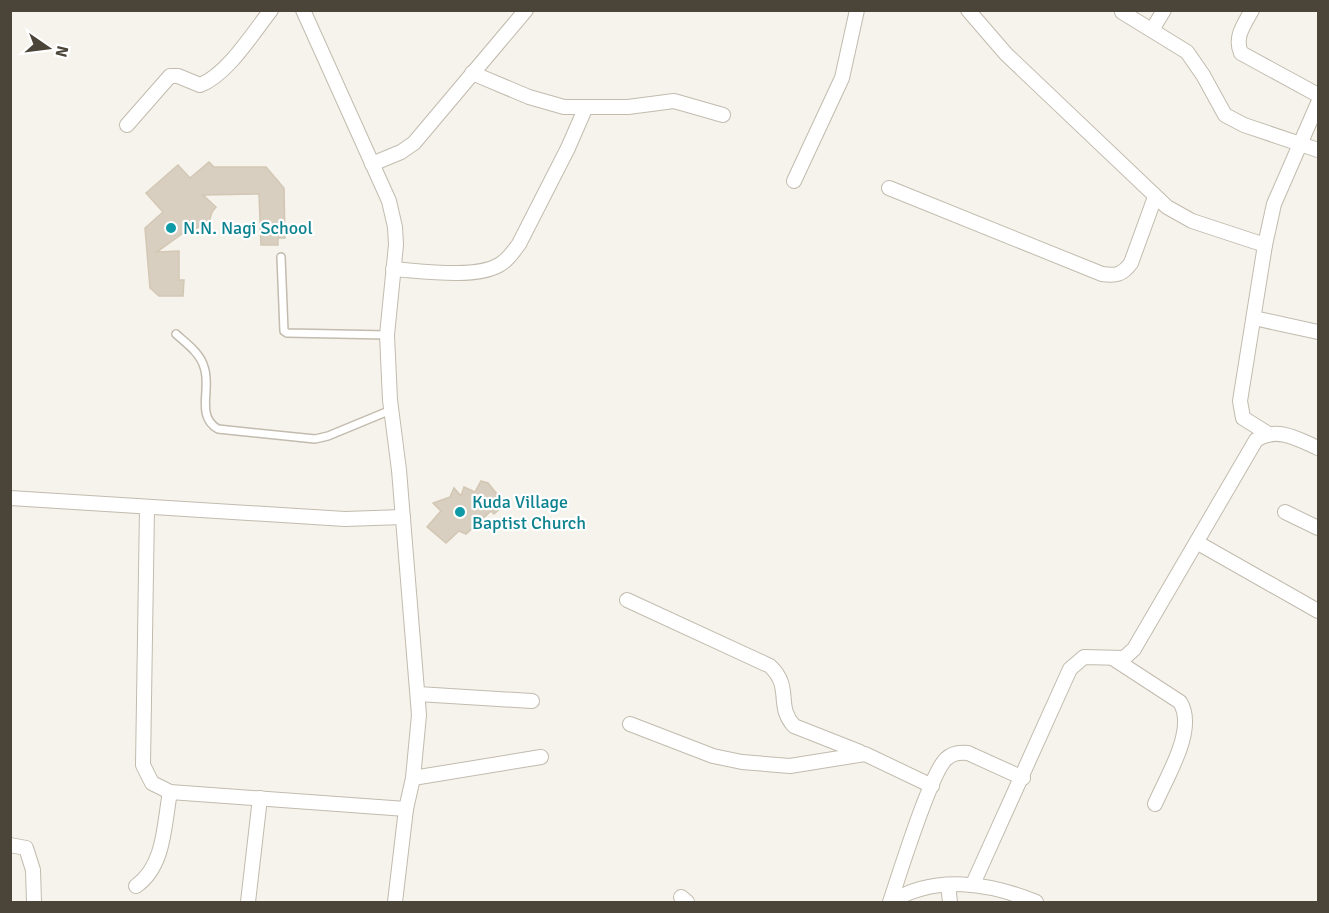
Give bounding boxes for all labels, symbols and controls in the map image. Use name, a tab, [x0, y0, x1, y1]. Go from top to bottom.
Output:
north arrow	[18, 18, 78, 78]
text: N	[51, 44, 73, 59]
place label: N.N. Nagi School	[183, 217, 313, 239]
marker: N.N. Nagi School	[164, 221, 178, 235]
place label: Kuda Village Baptist Church	[472, 491, 586, 534]
marker: Kuda Village Baptist Church	[453, 505, 467, 519]

